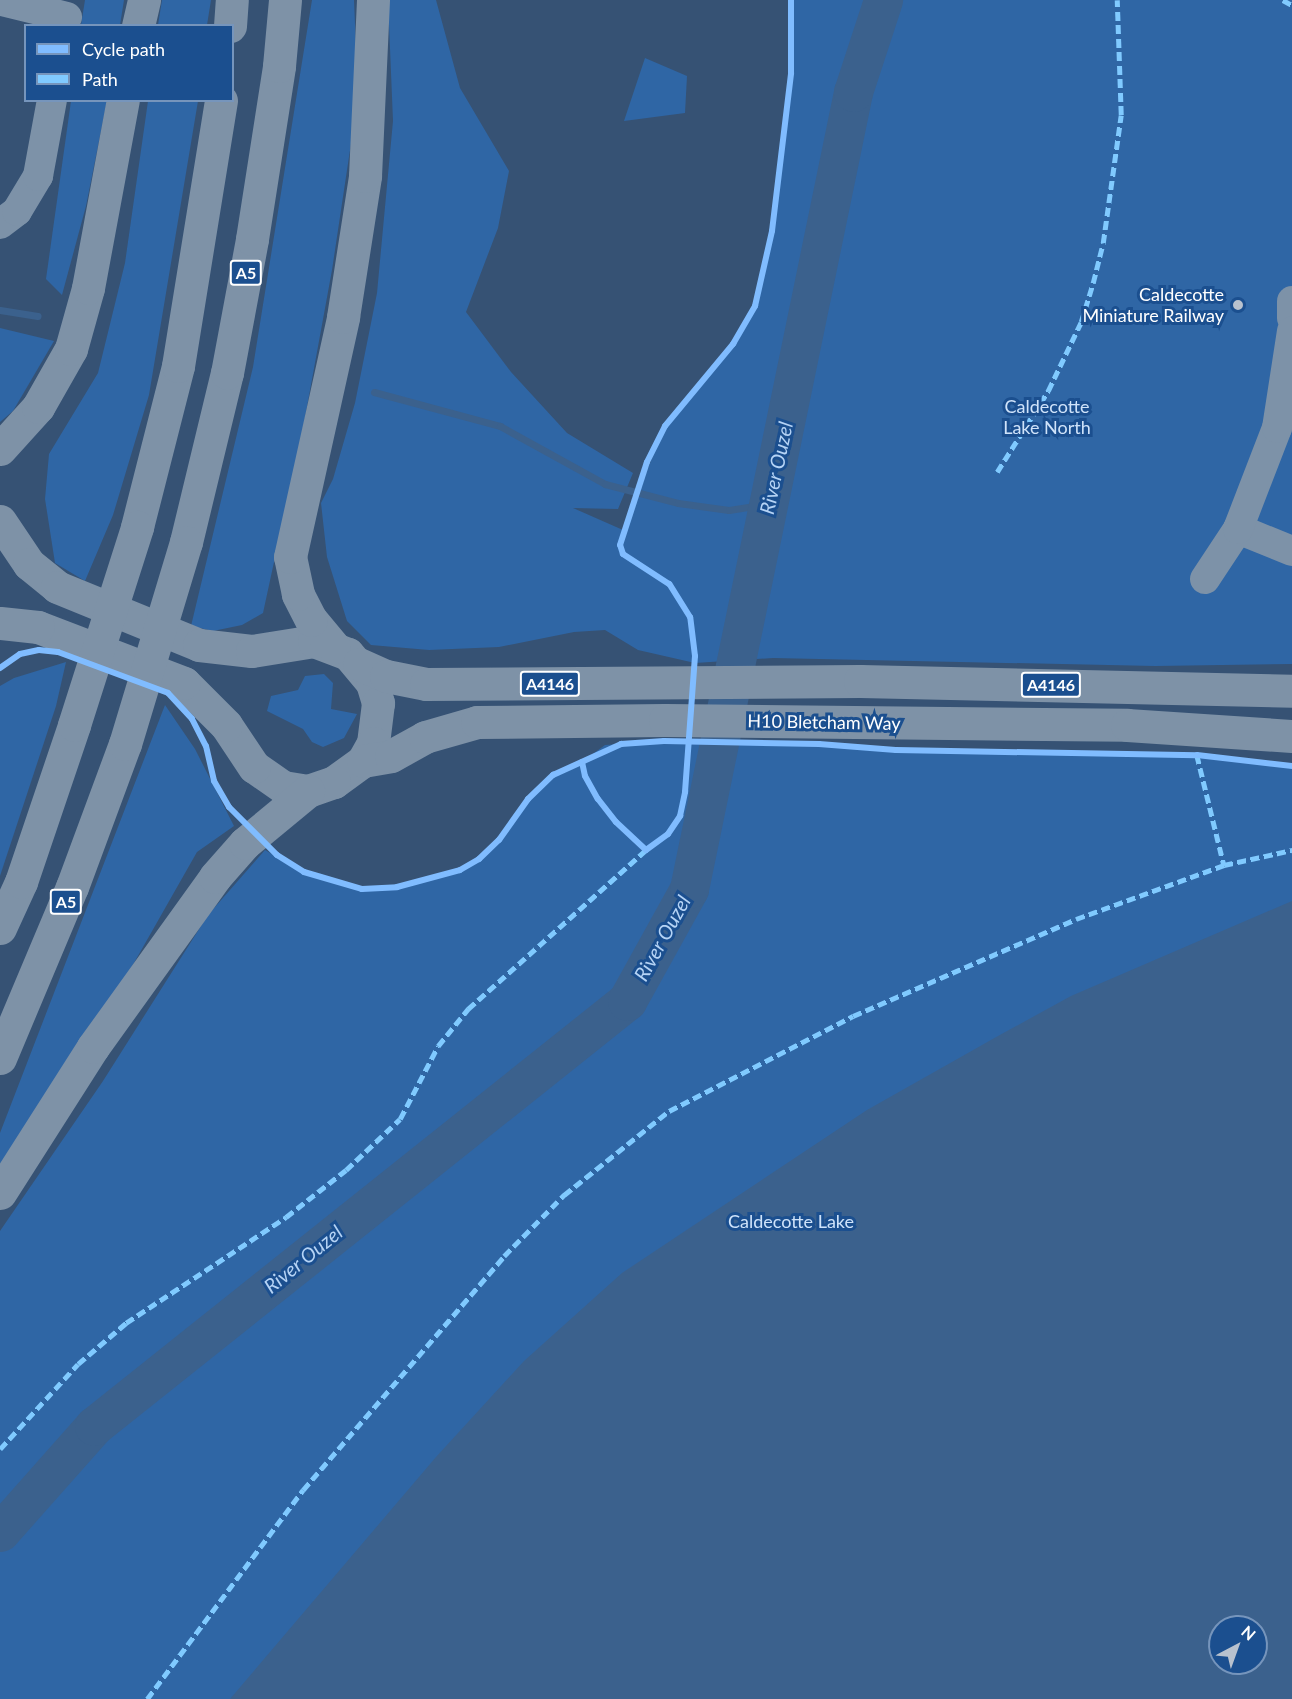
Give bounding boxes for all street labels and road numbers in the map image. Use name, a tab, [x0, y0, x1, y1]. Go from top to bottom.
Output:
road number: A5	[230, 260, 262, 286]
road number: A4146	[518, 671, 582, 697]
road number: A4146	[1020, 672, 1082, 698]
street label: H10 Bletcham Way	[747, 710, 901, 734]
road number: A5	[50, 889, 82, 915]

